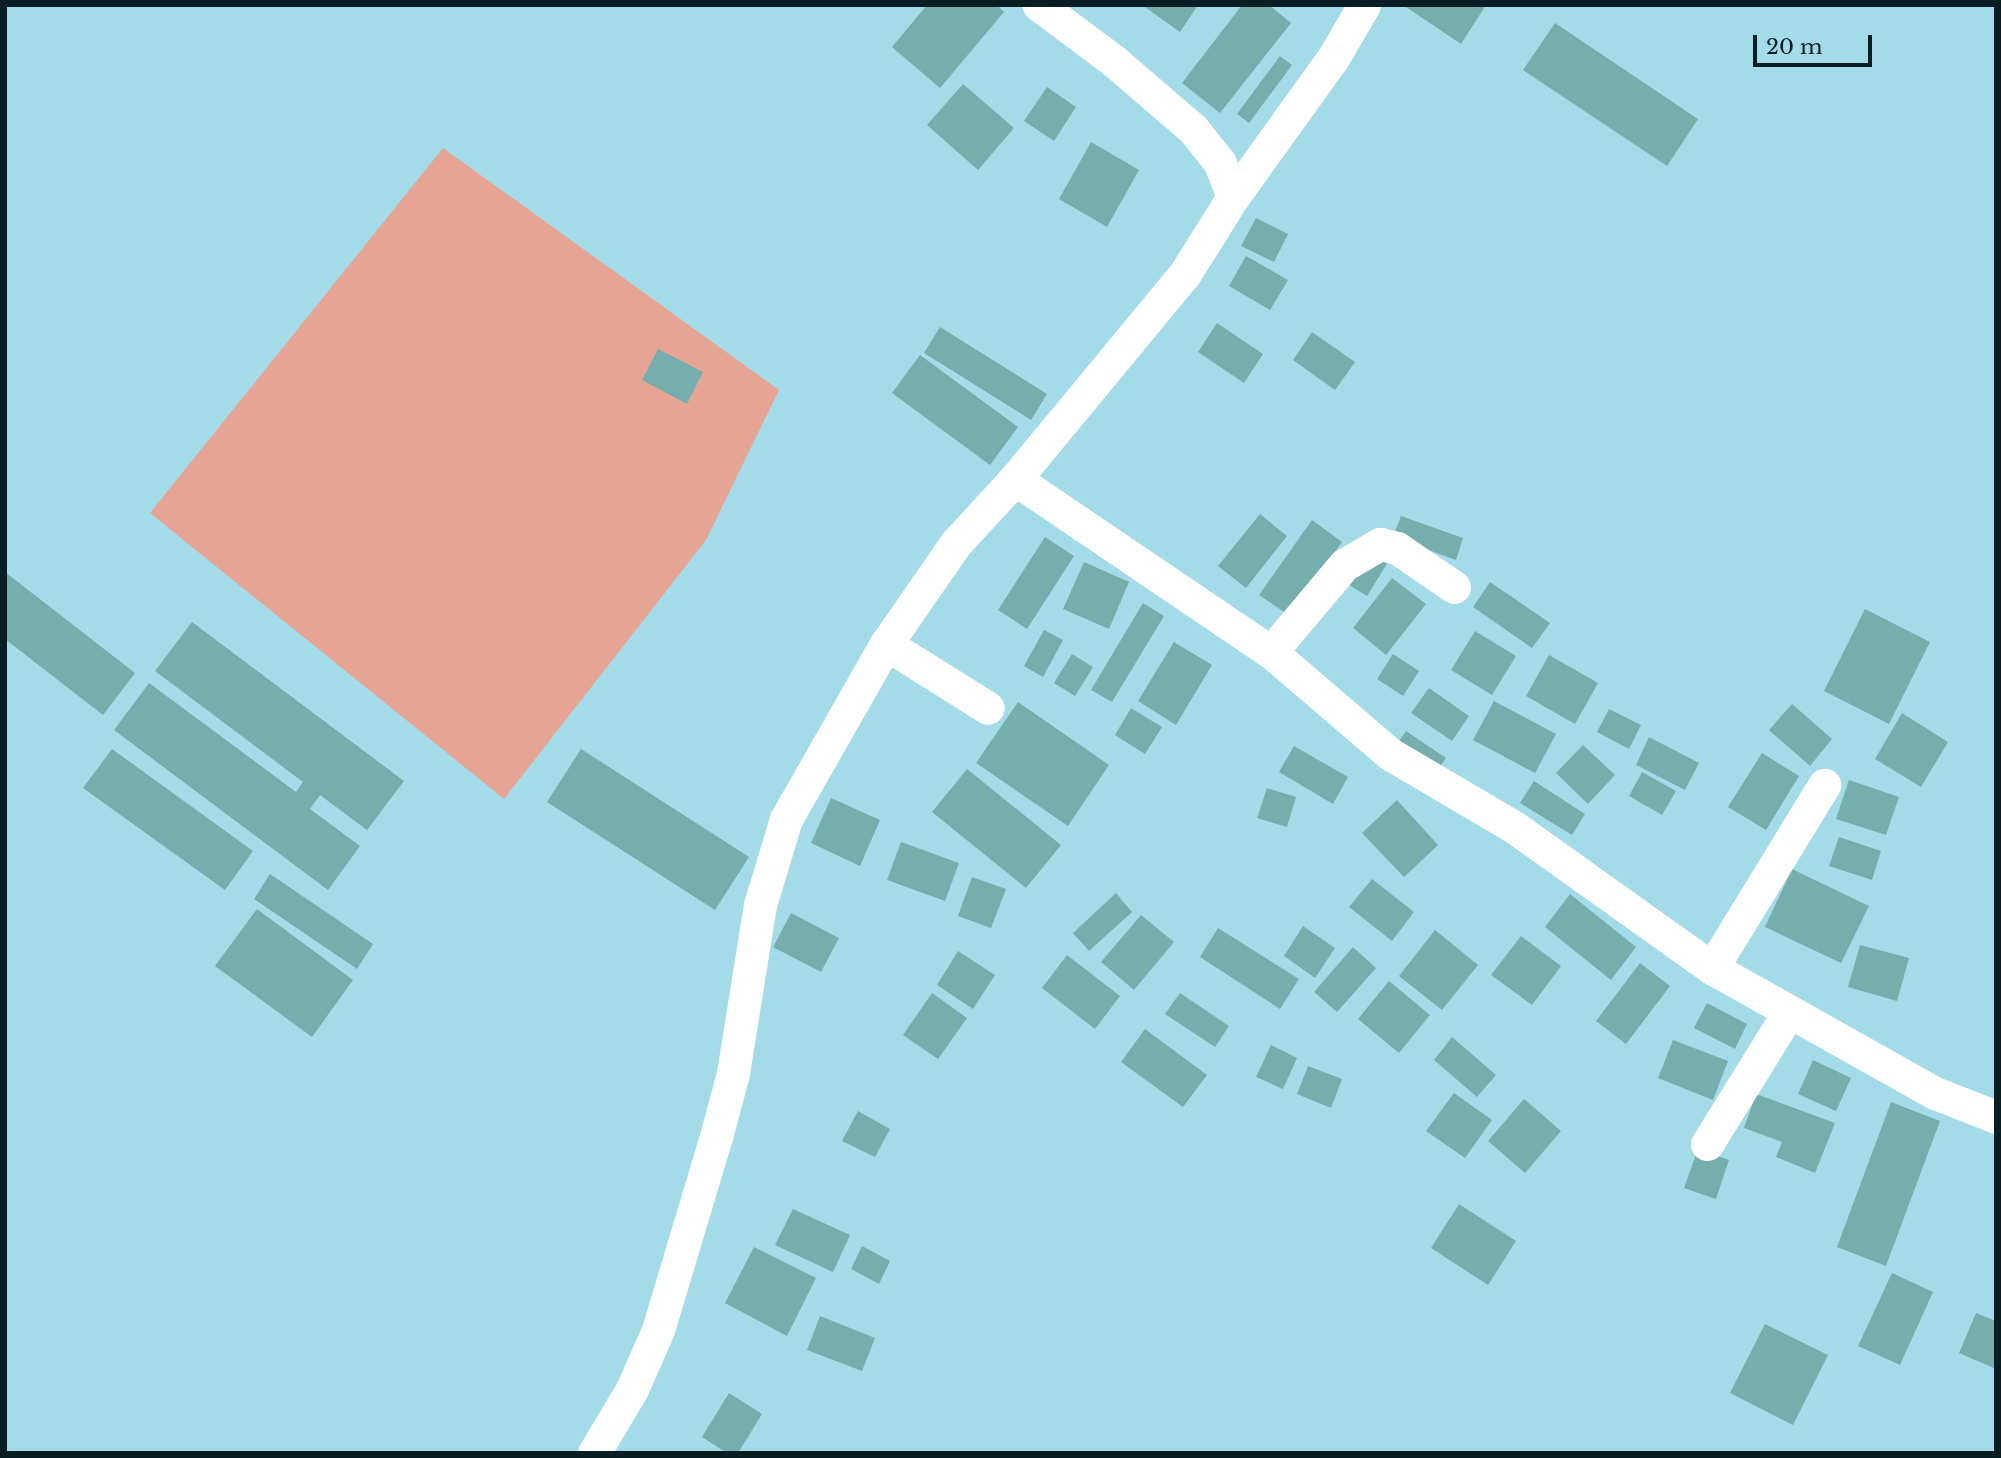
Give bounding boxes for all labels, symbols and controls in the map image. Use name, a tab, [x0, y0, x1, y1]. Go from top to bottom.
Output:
scale bar	[1756, 21, 1875, 65]
text: 20 m	[1766, 34, 1823, 60]

